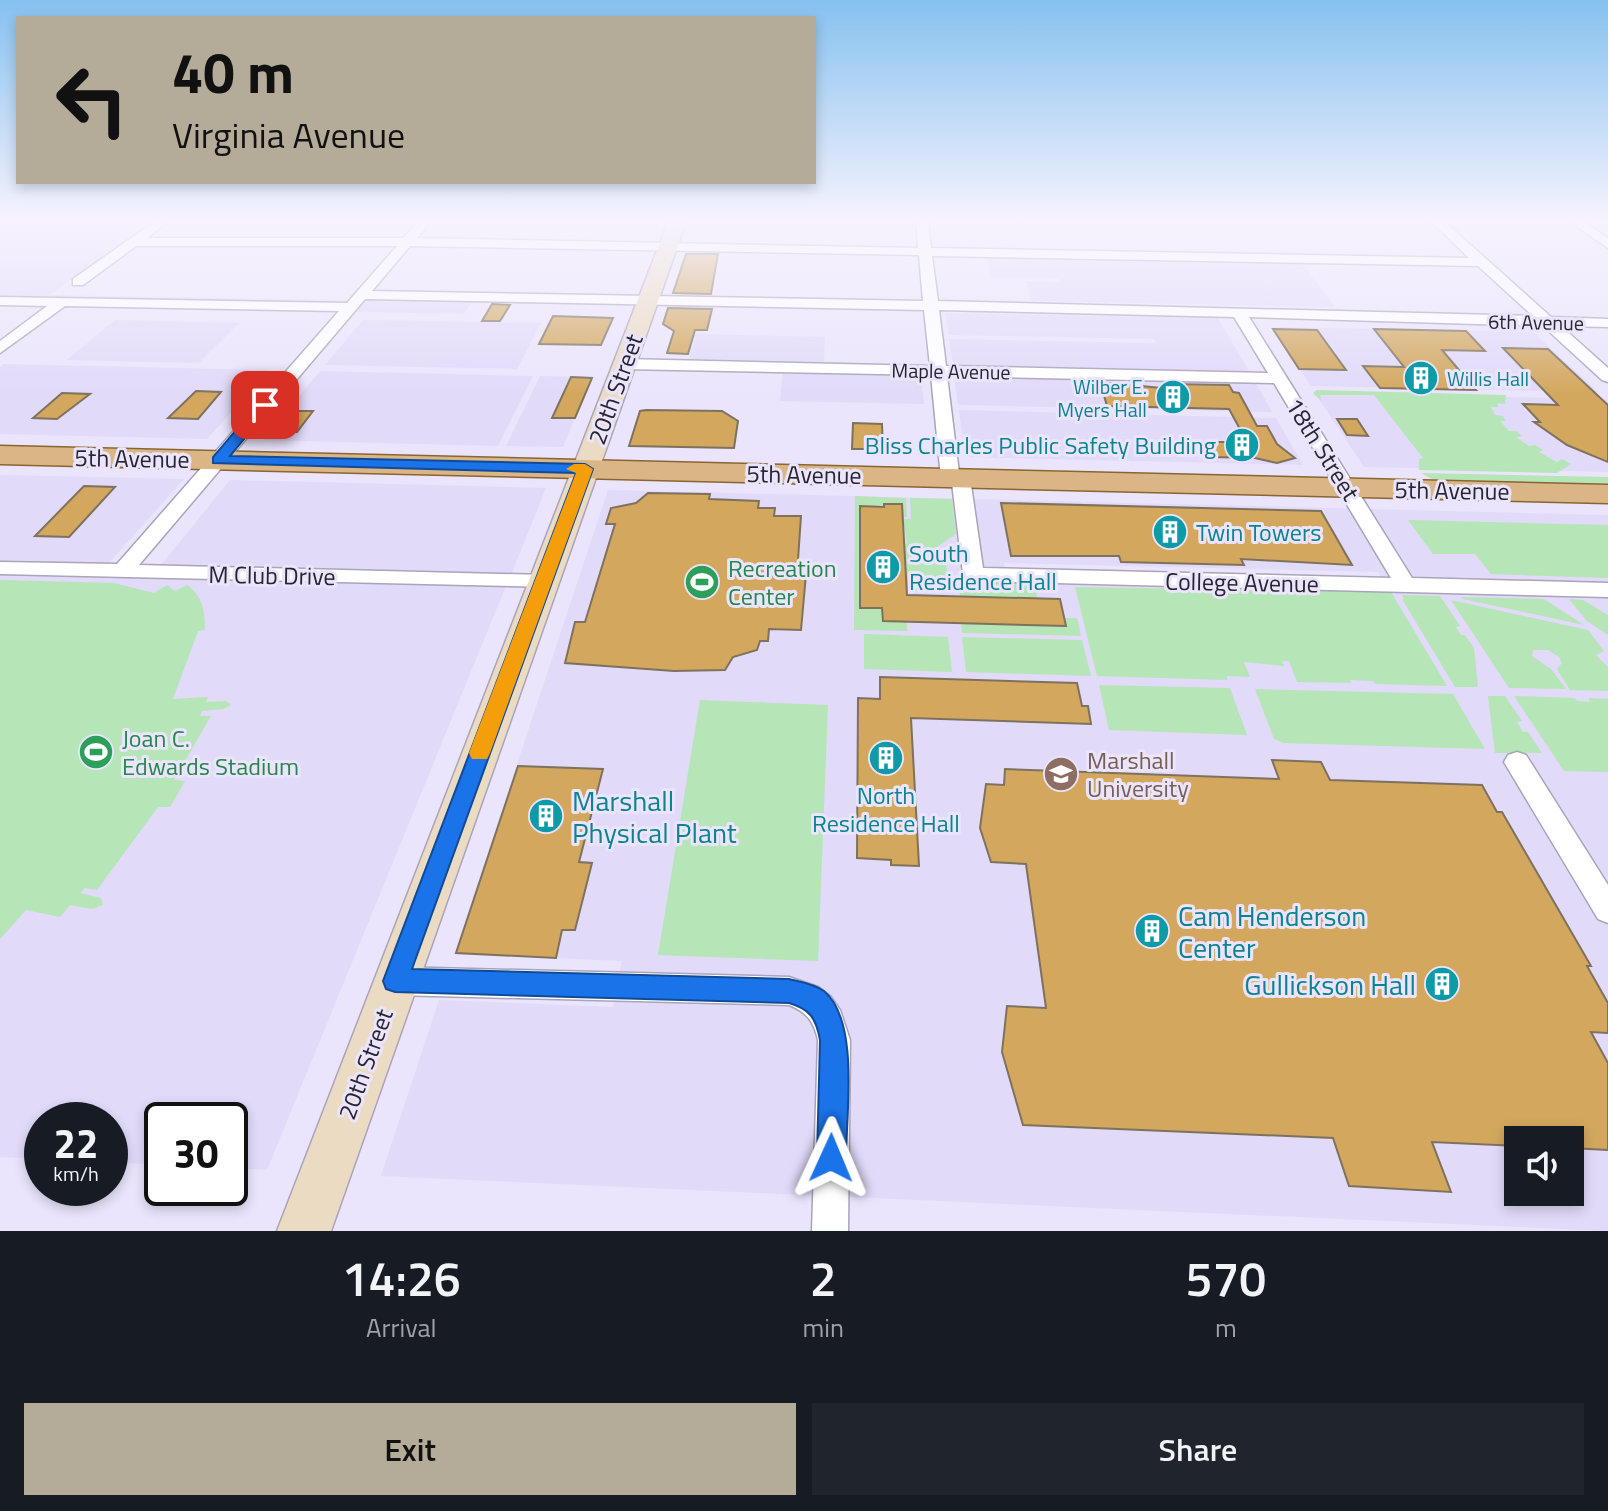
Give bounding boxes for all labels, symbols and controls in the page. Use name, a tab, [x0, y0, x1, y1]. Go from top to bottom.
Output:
text: 40 m	[172, 30, 294, 115]
icon: left	[40, 48, 144, 152]
text: Virginia Avenue	[172, 107, 405, 162]
street label: 6th Avenue	[1488, 306, 1584, 338]
street label: 20th Street	[578, 328, 652, 449]
street label: Maple Avenue	[891, 354, 1011, 388]
building icon: Willis Hall	[1402, 359, 1440, 397]
place label: Willis Hall	[1447, 363, 1529, 394]
pin	[231, 371, 299, 439]
place label: Wilber E. Myers Hall	[1057, 371, 1147, 425]
building icon: Wilber E. Myers Hall	[1154, 378, 1192, 416]
icon: arrive	[243, 383, 287, 427]
street label: 18th Street	[1277, 391, 1369, 508]
building icon: Bliss Charles Public Safety Building	[1223, 426, 1261, 464]
place label: Bliss Charles Public Safety Building	[865, 427, 1216, 463]
street label: 5th Avenue	[74, 439, 190, 477]
street label: 5th Avenue	[746, 455, 862, 493]
street label: 5th Avenue	[1394, 471, 1510, 509]
building icon: Twin Towers	[1151, 513, 1189, 551]
place label: Twin Towers	[1196, 514, 1321, 550]
place label: South Residence Hall	[909, 535, 1057, 599]
building icon: South Residence Hall	[864, 548, 902, 586]
place label: Recreation Center	[728, 550, 837, 614]
street label: M Club Drive	[208, 556, 336, 594]
sports icon: Recreation Center	[683, 563, 721, 601]
street label: College Avenue	[1165, 563, 1319, 601]
place label: Joan C. Edwards Stadium	[122, 720, 299, 784]
sports icon: Joan C. Edwards Stadium	[77, 733, 115, 771]
building icon: North Residence Hall	[867, 739, 905, 777]
place label: Marshall University	[1087, 742, 1189, 806]
school or university icon: Marshall University	[1042, 755, 1080, 793]
place label: North Residence Hall	[812, 777, 960, 841]
place label: Marshall Physical Plant	[572, 779, 737, 854]
building icon: Marshall Physical Plant	[527, 797, 565, 835]
place label: Cam Henderson Center	[1178, 894, 1366, 969]
building icon: Cam Henderson Center	[1133, 912, 1171, 950]
place label: Gullickson Hall	[1244, 963, 1416, 1006]
building icon: Gullickson Hall	[1423, 965, 1461, 1003]
street label: 20th Street	[328, 1003, 402, 1124]
speed limit sign: 30	[144, 1102, 248, 1206]
text: 22	[54, 1113, 98, 1174]
position arrow	[789, 1116, 873, 1200]
map controls	[1504, 1126, 1584, 1206]
button: sound	[1504, 1126, 1584, 1206]
text: km/h	[53, 1158, 99, 1189]
text: 14:26	[342, 1242, 461, 1315]
text: 2	[810, 1242, 837, 1315]
text: 570	[1186, 1242, 1266, 1315]
text: Arrival	[366, 1308, 436, 1347]
text: min	[802, 1308, 844, 1347]
text: m	[1215, 1308, 1237, 1347]
button: Exit	[24, 1403, 796, 1495]
button: Share	[812, 1403, 1584, 1495]

